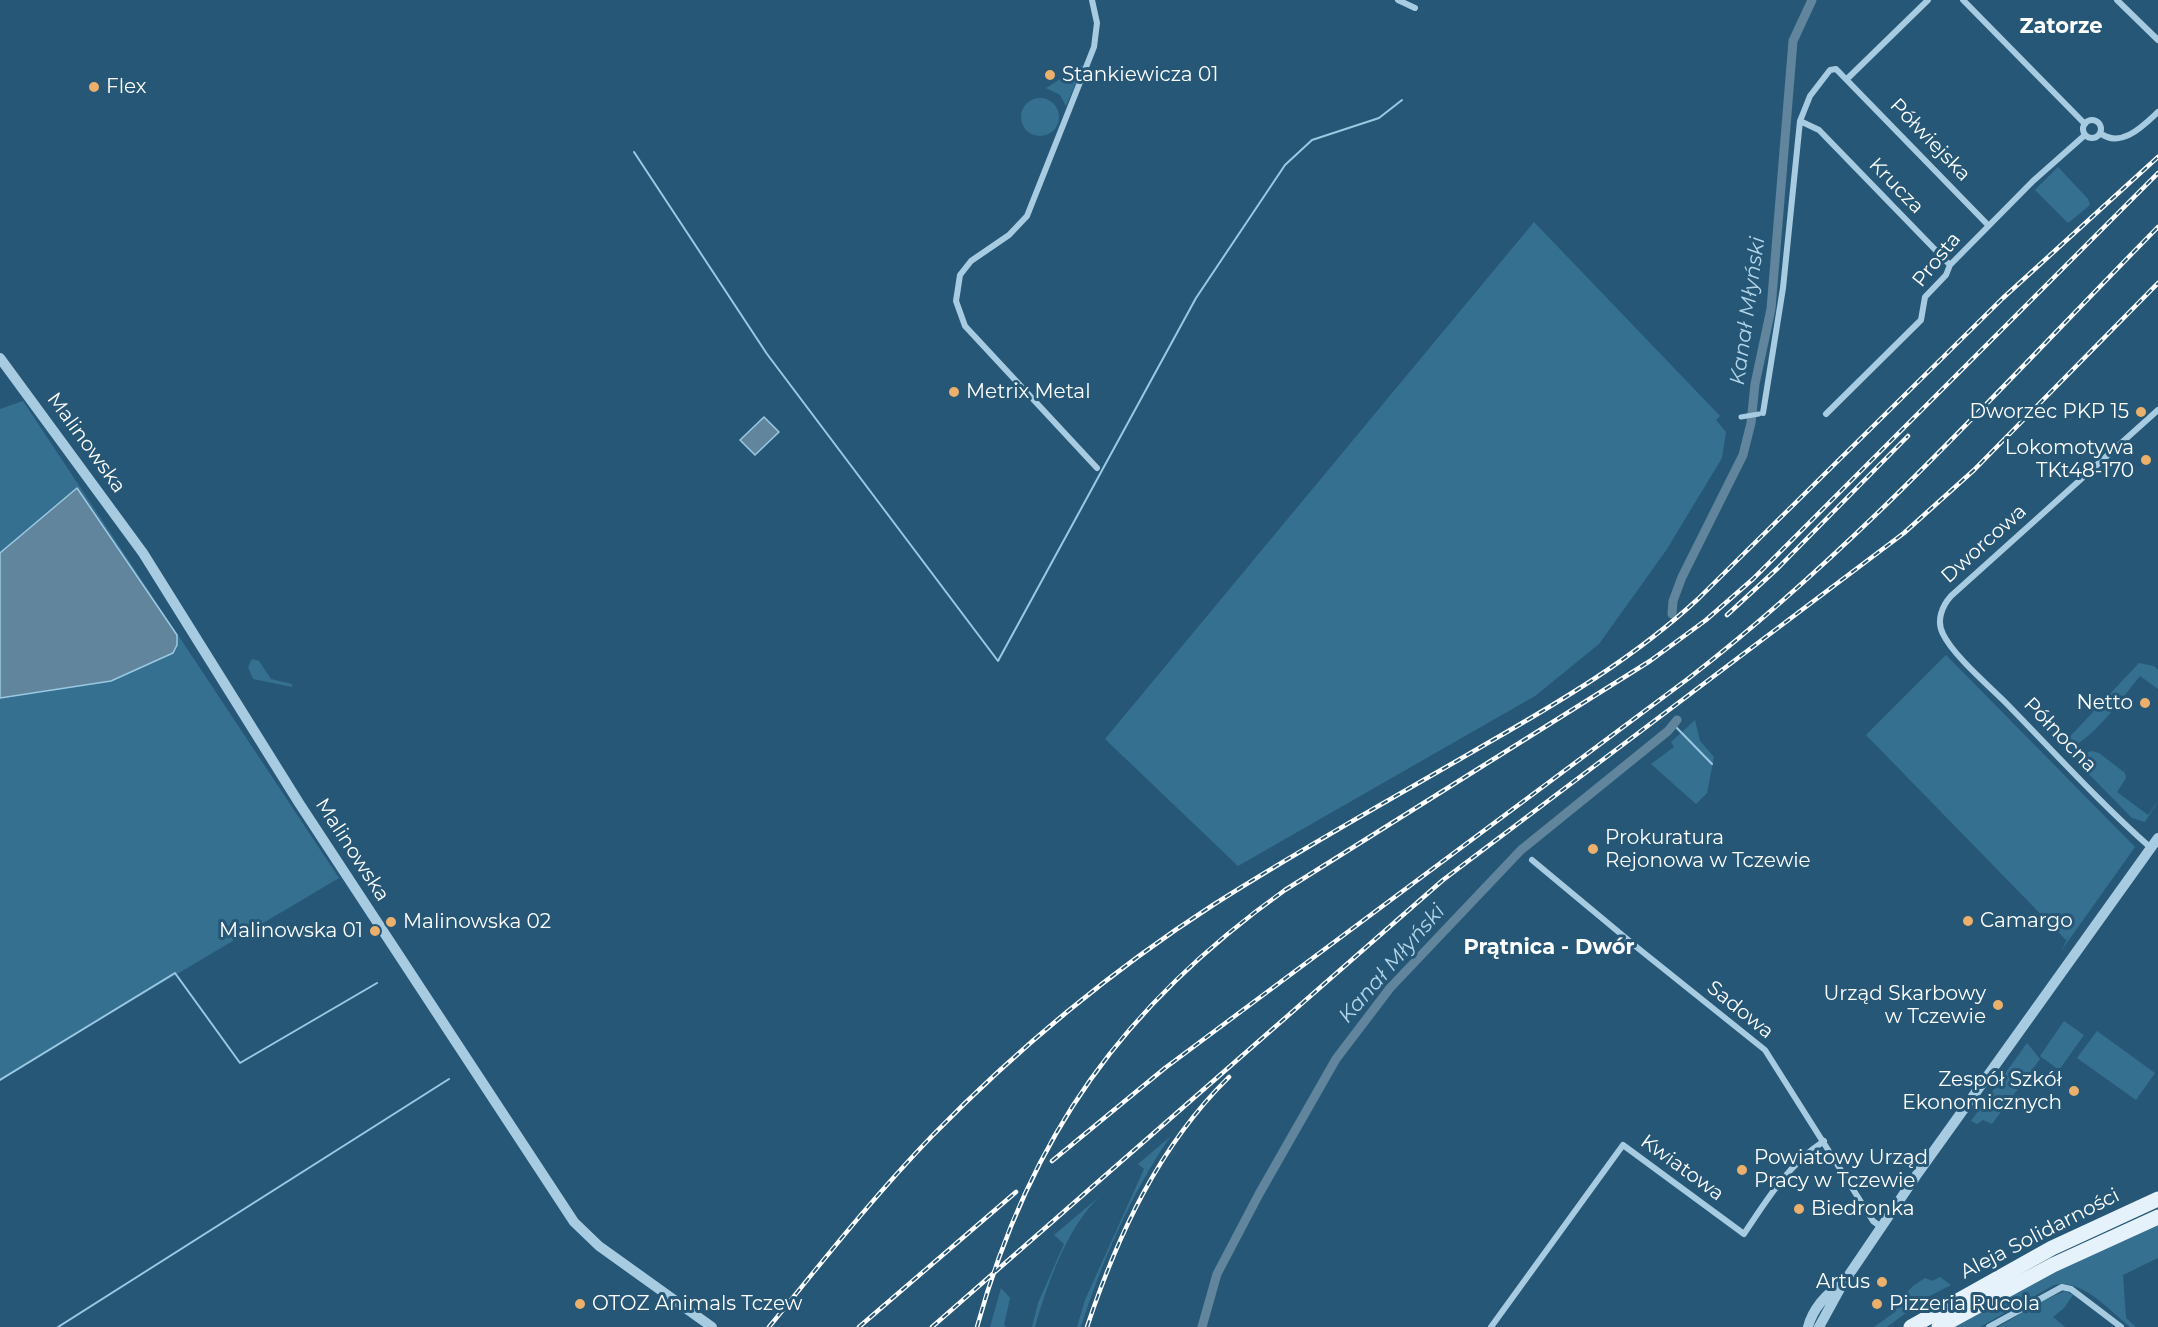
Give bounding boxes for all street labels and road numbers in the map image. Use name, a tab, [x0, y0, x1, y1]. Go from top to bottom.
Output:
street label: Półwiejska	[1885, 94, 1975, 186]
street label: Krucza	[1864, 153, 1928, 219]
street label: Prosta	[1908, 228, 1966, 292]
street label: Malinowska	[42, 388, 130, 498]
street label: Dworcowa	[1936, 499, 2032, 589]
street label: Północna	[2018, 693, 2102, 777]
street label: Malinowska	[310, 794, 394, 906]
street label: Sadowa	[1702, 976, 1778, 1044]
street label: Kwiatowa	[1636, 1130, 1728, 1206]
street label: Aleja Solidarności	[1956, 1184, 2124, 1284]

